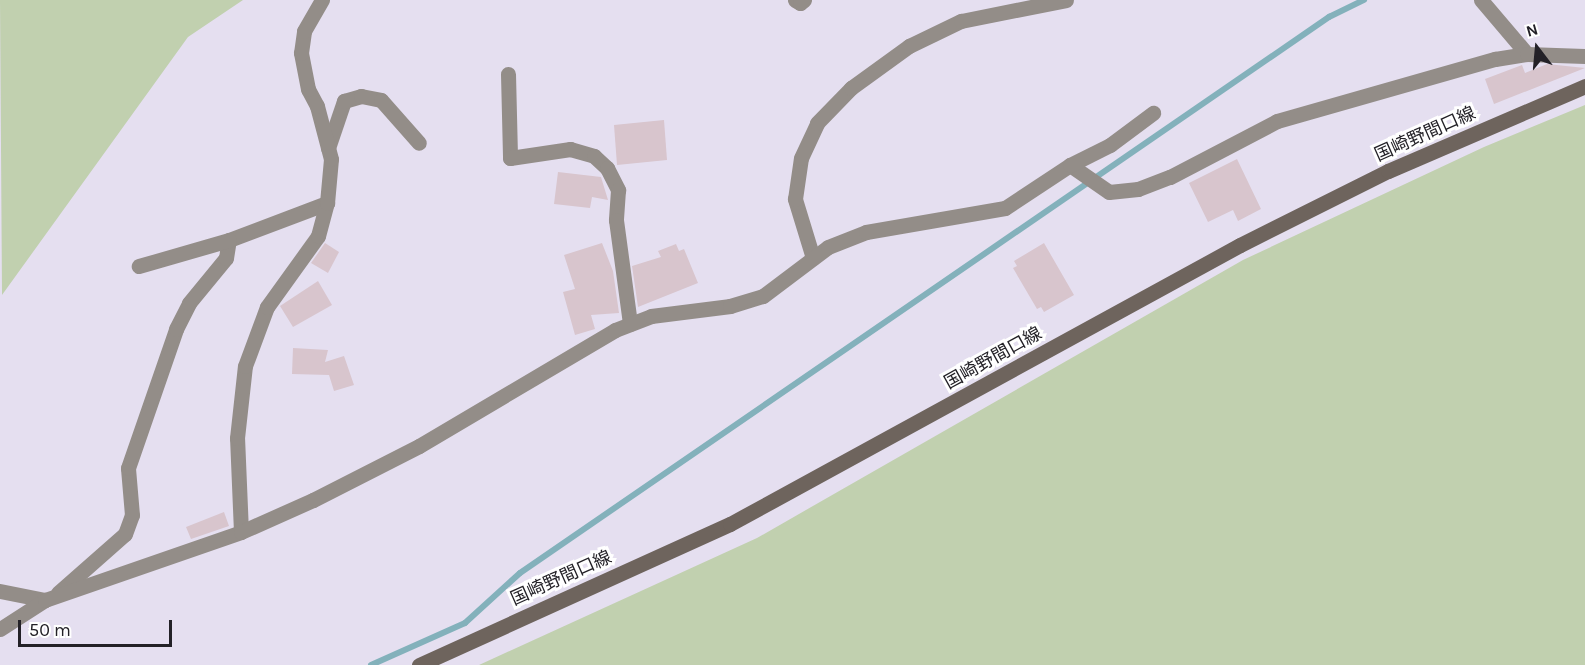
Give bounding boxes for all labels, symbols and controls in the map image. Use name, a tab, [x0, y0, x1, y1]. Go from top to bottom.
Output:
north arrow	[1507, 18, 1567, 78]
text: N	[1524, 20, 1540, 41]
street label: 国崎野間口線	[1371, 102, 1479, 166]
street label: 国崎野間口線	[941, 322, 1045, 394]
street label: 国崎野間口線	[507, 546, 615, 610]
scale bar	[21, 608, 176, 646]
text: 50 m	[29, 619, 71, 641]

